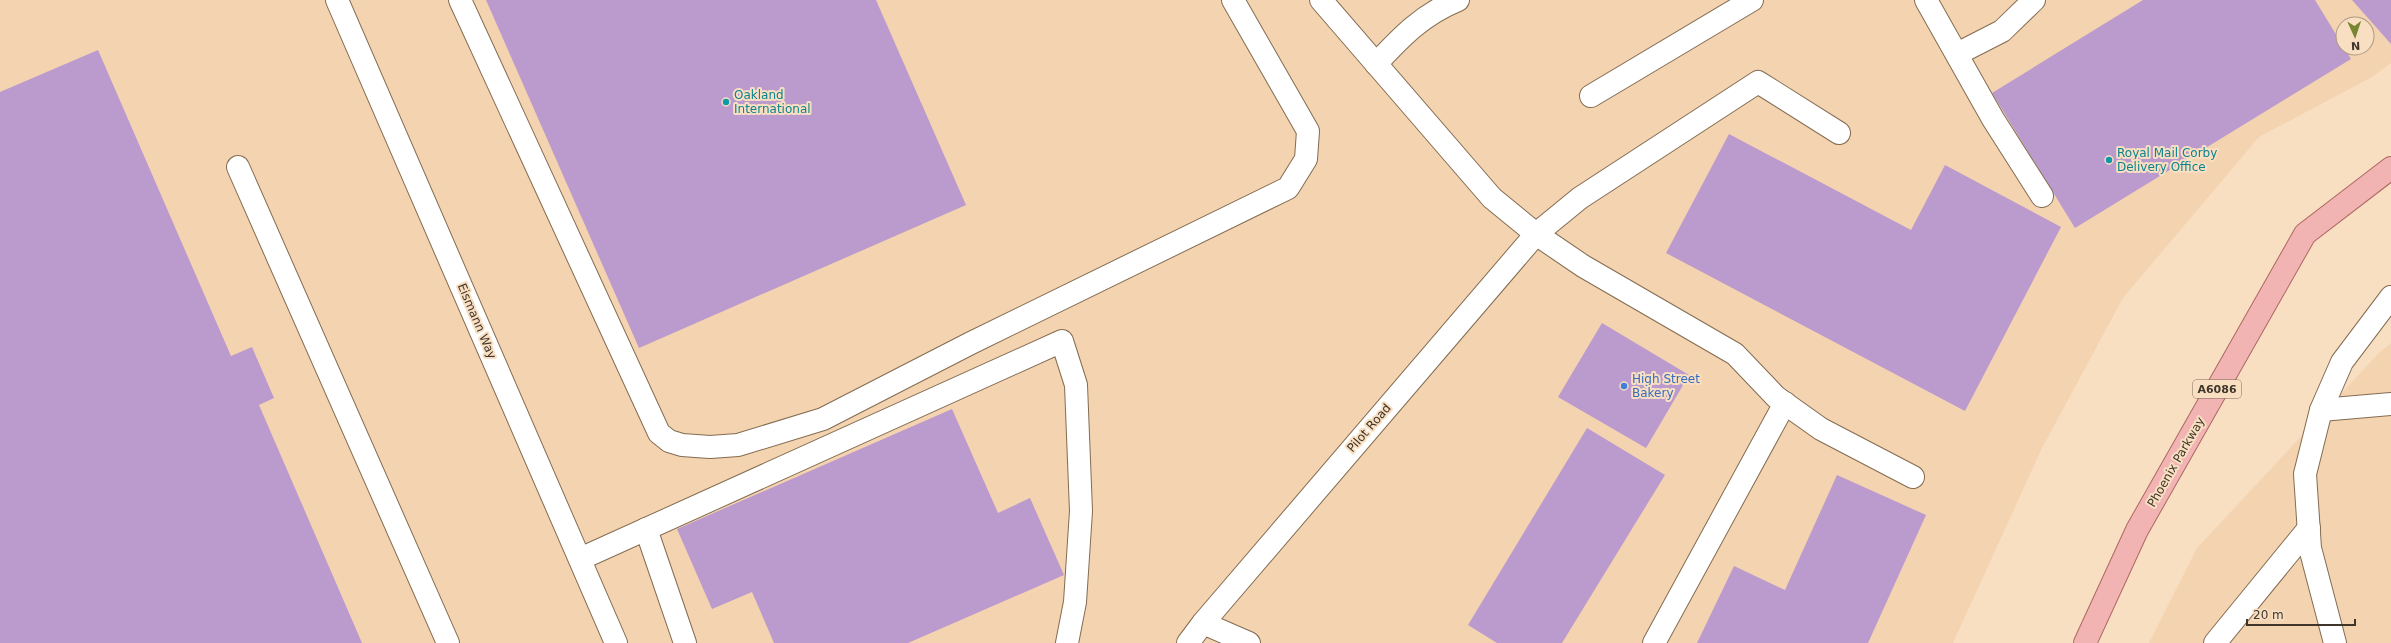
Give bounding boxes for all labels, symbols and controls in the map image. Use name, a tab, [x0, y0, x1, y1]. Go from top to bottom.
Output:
north arrow	[2335, 16, 2375, 56]
text: N	[2351, 39, 2360, 52]
place label: Oakland International	[734, 88, 811, 116]
marker: Oakland International	[721, 97, 731, 107]
place label: Royal Mail Corby Delivery Office	[2117, 146, 2217, 174]
marker: Royal Mail Corby Delivery Office	[2104, 155, 2114, 165]
street label: Eismann Way	[455, 281, 499, 361]
place label: High Street Bakery	[1632, 372, 1700, 400]
road number: A6086	[2193, 380, 2241, 398]
marker: High Street Bakery	[1619, 381, 1629, 391]
street label: Pilot Road	[1344, 401, 1394, 455]
street label: Phoenix Parkway	[2145, 414, 2207, 510]
scale bar	[2247, 601, 2355, 627]
text: 20 m	[2253, 608, 2284, 622]

